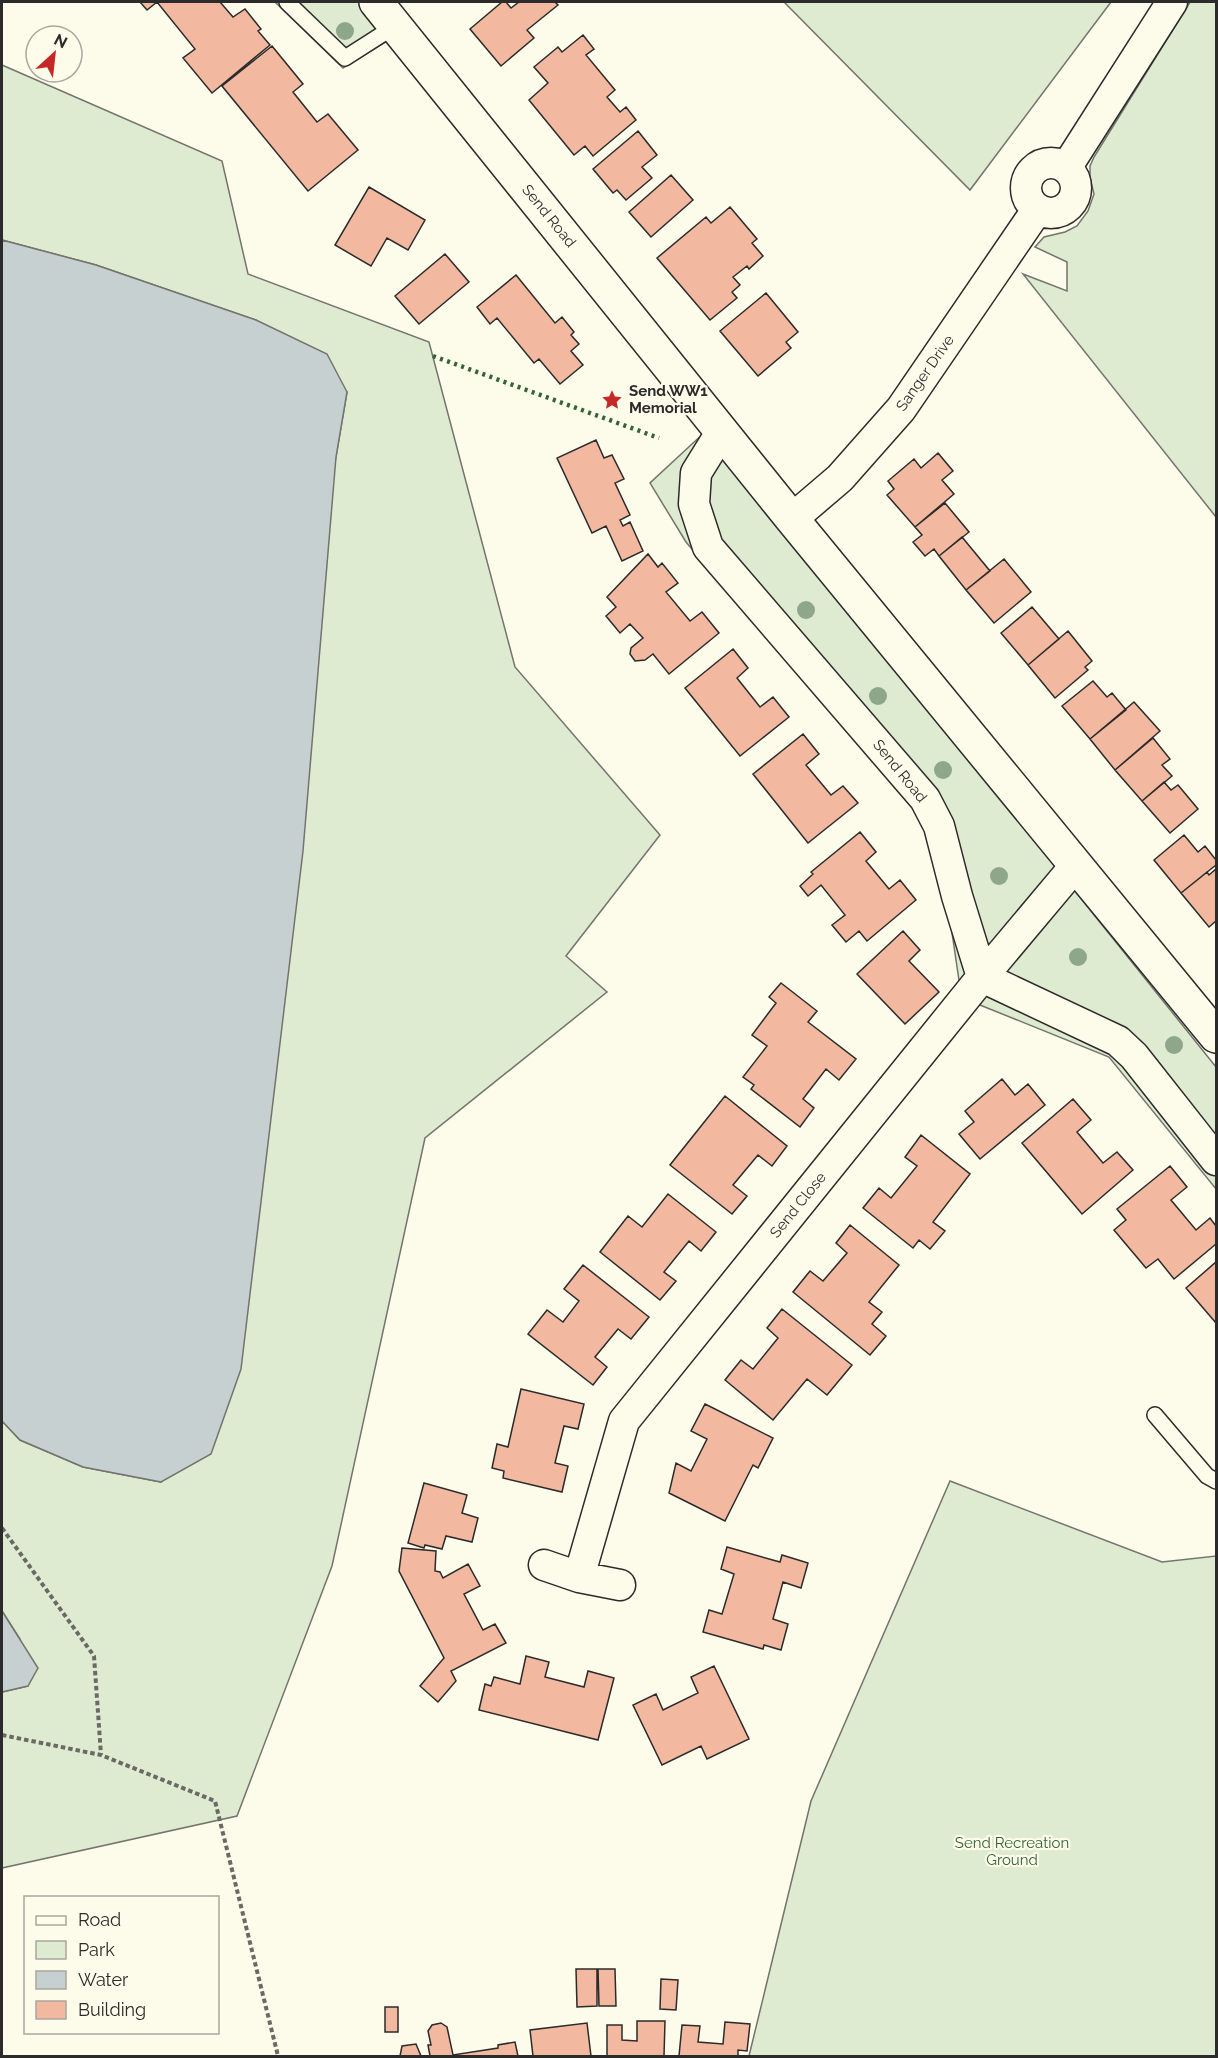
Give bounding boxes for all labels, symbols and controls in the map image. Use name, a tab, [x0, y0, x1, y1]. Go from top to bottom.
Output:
north arrow	[24, 24, 84, 84]
text: N	[51, 30, 70, 52]
street label: Send Road	[518, 181, 580, 251]
street label: Sanger Drive	[892, 331, 958, 414]
place label: Send WW1 Memorial	[629, 382, 708, 417]
place icon: Send WW1 Memorial	[600, 388, 624, 412]
street label: Send Road	[869, 736, 931, 806]
street label: Send Close	[766, 1168, 830, 1241]
park label: Send Recreation Ground	[955, 1834, 1069, 1869]
legend	[24, 1896, 219, 2034]
text: Road	[78, 1909, 121, 1930]
text: Park	[78, 1939, 115, 1960]
text: Water	[78, 1969, 129, 1990]
text: Building	[78, 1999, 146, 2020]

